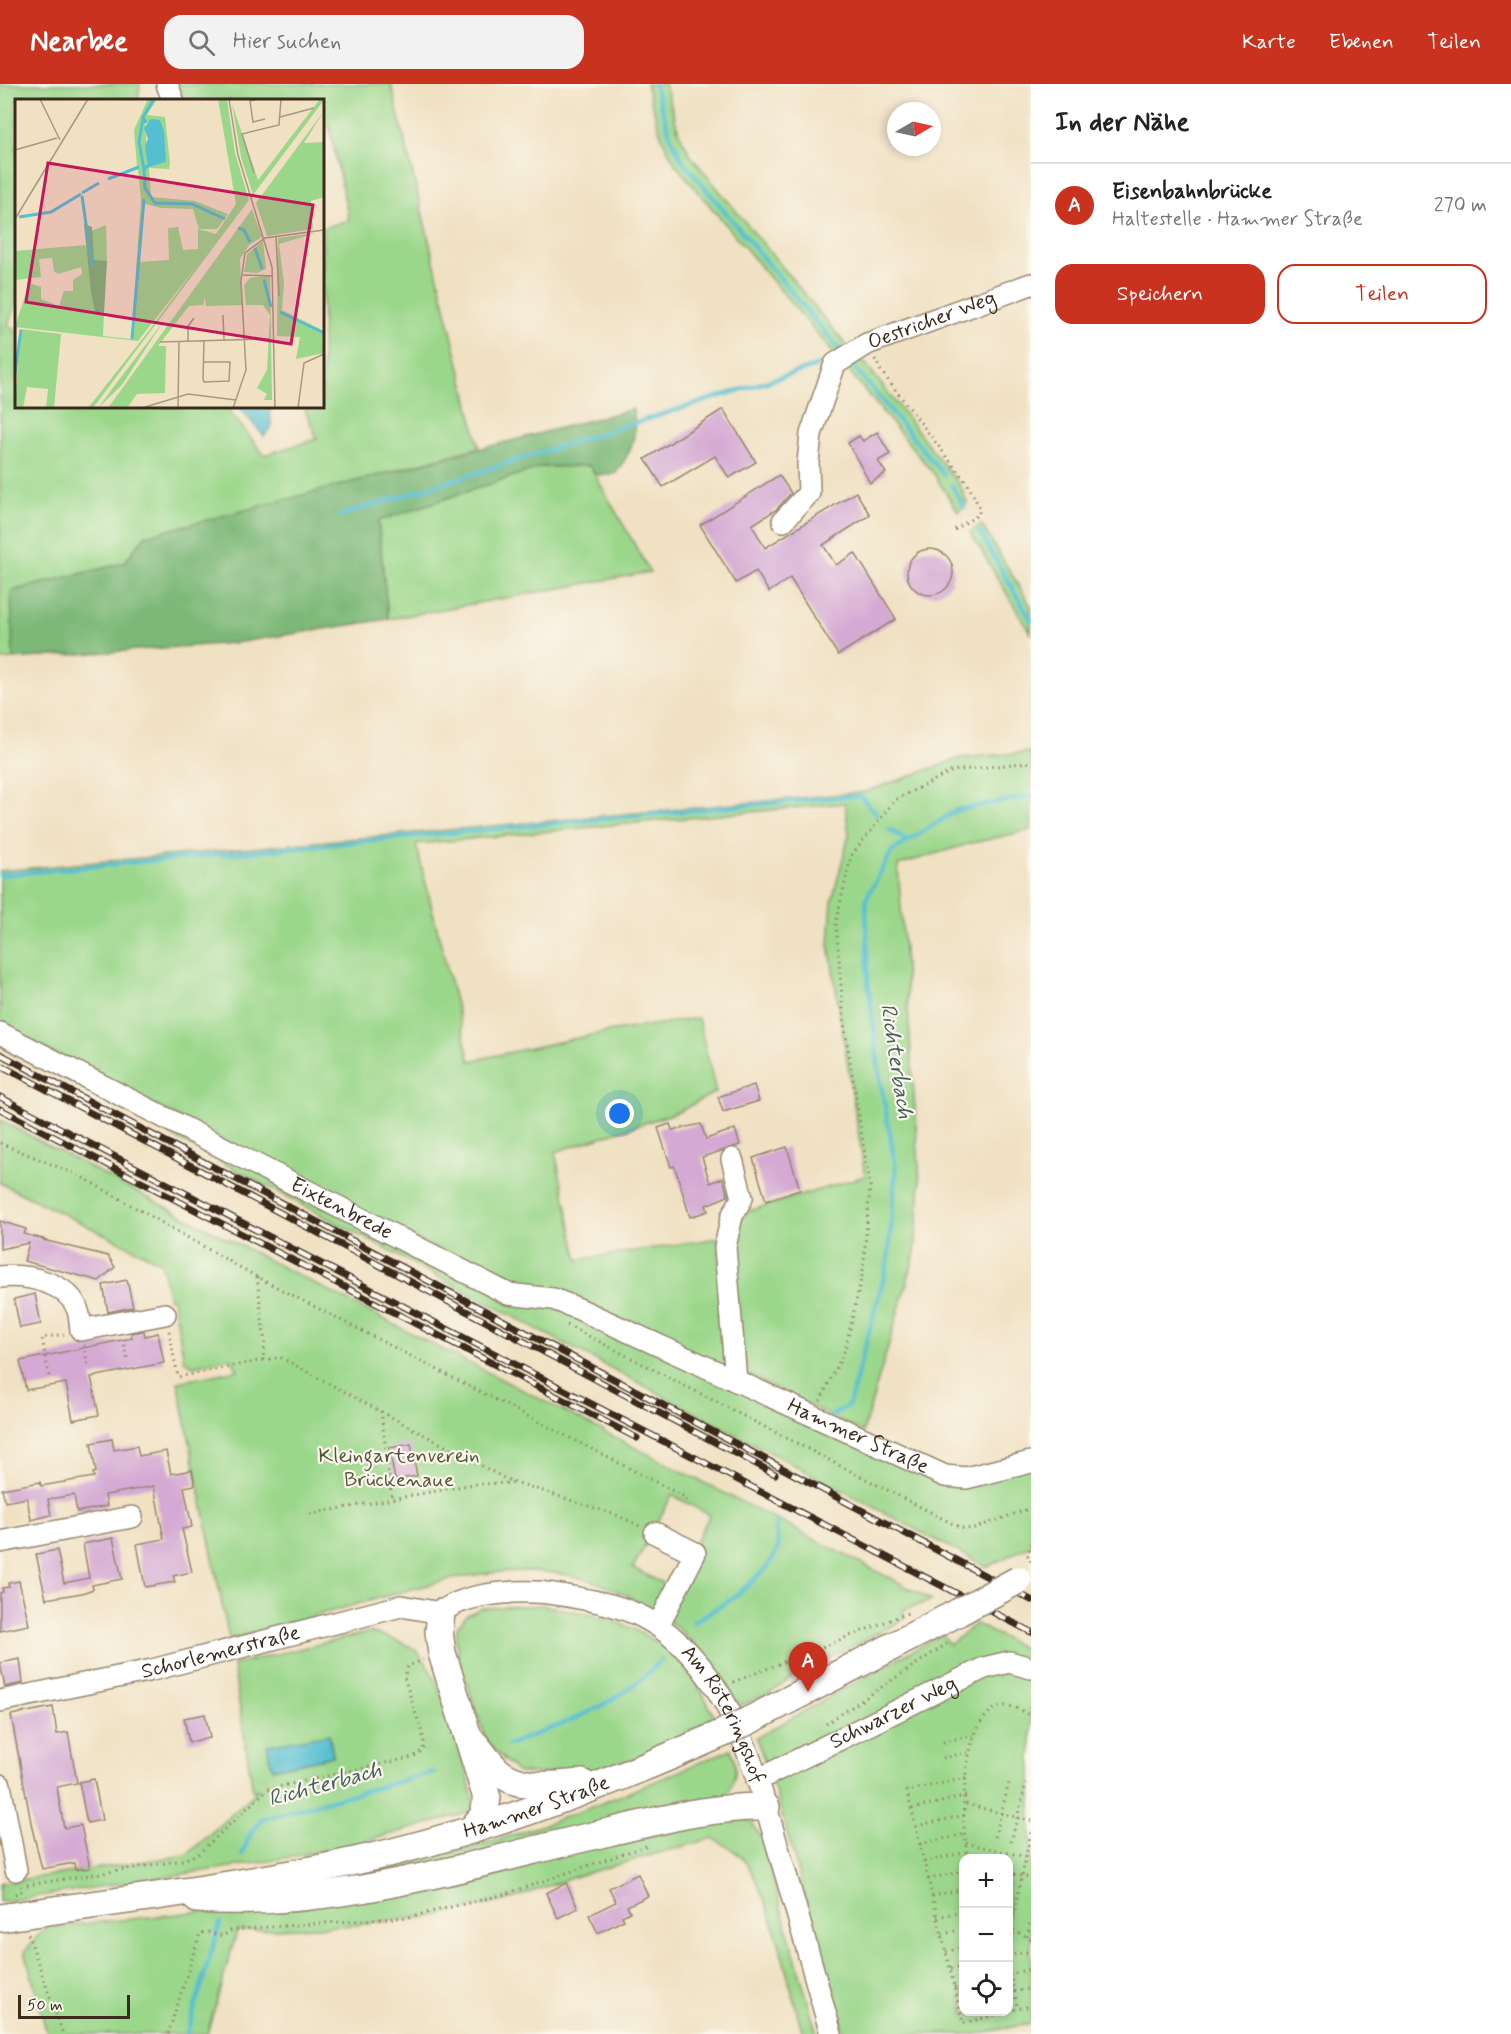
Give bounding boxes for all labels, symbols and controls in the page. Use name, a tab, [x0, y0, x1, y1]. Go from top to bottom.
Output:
search box	[164, 15, 584, 69]
text: Nearbee	[30, 24, 128, 61]
icon: search	[185, 26, 218, 59]
text: Hier suchen	[233, 28, 341, 56]
text: Karte	[1242, 28, 1296, 56]
text: Ebenen	[1329, 28, 1394, 56]
text: Teilen	[1427, 28, 1481, 56]
inset map	[15, 99, 324, 408]
north arrow	[887, 102, 941, 156]
text: In der Nähe	[1055, 106, 1189, 140]
text: Eisenbahnbrücke	[1112, 178, 1272, 206]
text: A	[1068, 192, 1081, 219]
text: 270 m	[1434, 192, 1487, 219]
text: Haltestelle · Hammer Straße	[1112, 206, 1363, 233]
button: Speichern	[1055, 264, 1265, 324]
button: Teilen	[1277, 264, 1487, 324]
street label: Oestricher Weg	[864, 284, 1000, 357]
water label: Richterbach	[873, 1002, 919, 1121]
your location	[605, 1099, 634, 1128]
street label: Eixtenbrede	[286, 1171, 397, 1246]
street label: Hammer Straße	[783, 1392, 934, 1481]
park label: Kleingartenverein Brückenaue	[318, 1442, 480, 1494]
street label: Schorlemerstraße	[139, 1619, 303, 1686]
street label: Am Röteringshof	[675, 1639, 772, 1787]
pin: A	[788, 1642, 828, 1692]
street label: Schwarzer Weg	[825, 1670, 962, 1756]
water label: Richterbach	[265, 1756, 385, 1814]
street label: Hammer Straße	[460, 1769, 614, 1846]
map controls	[959, 1854, 1013, 2016]
button: +	[959, 1854, 1013, 1908]
button: −	[959, 1908, 1013, 1962]
button: locate	[959, 1962, 1013, 2016]
scale bar	[18, 1992, 130, 2020]
text: 50 m	[27, 1995, 63, 2016]

